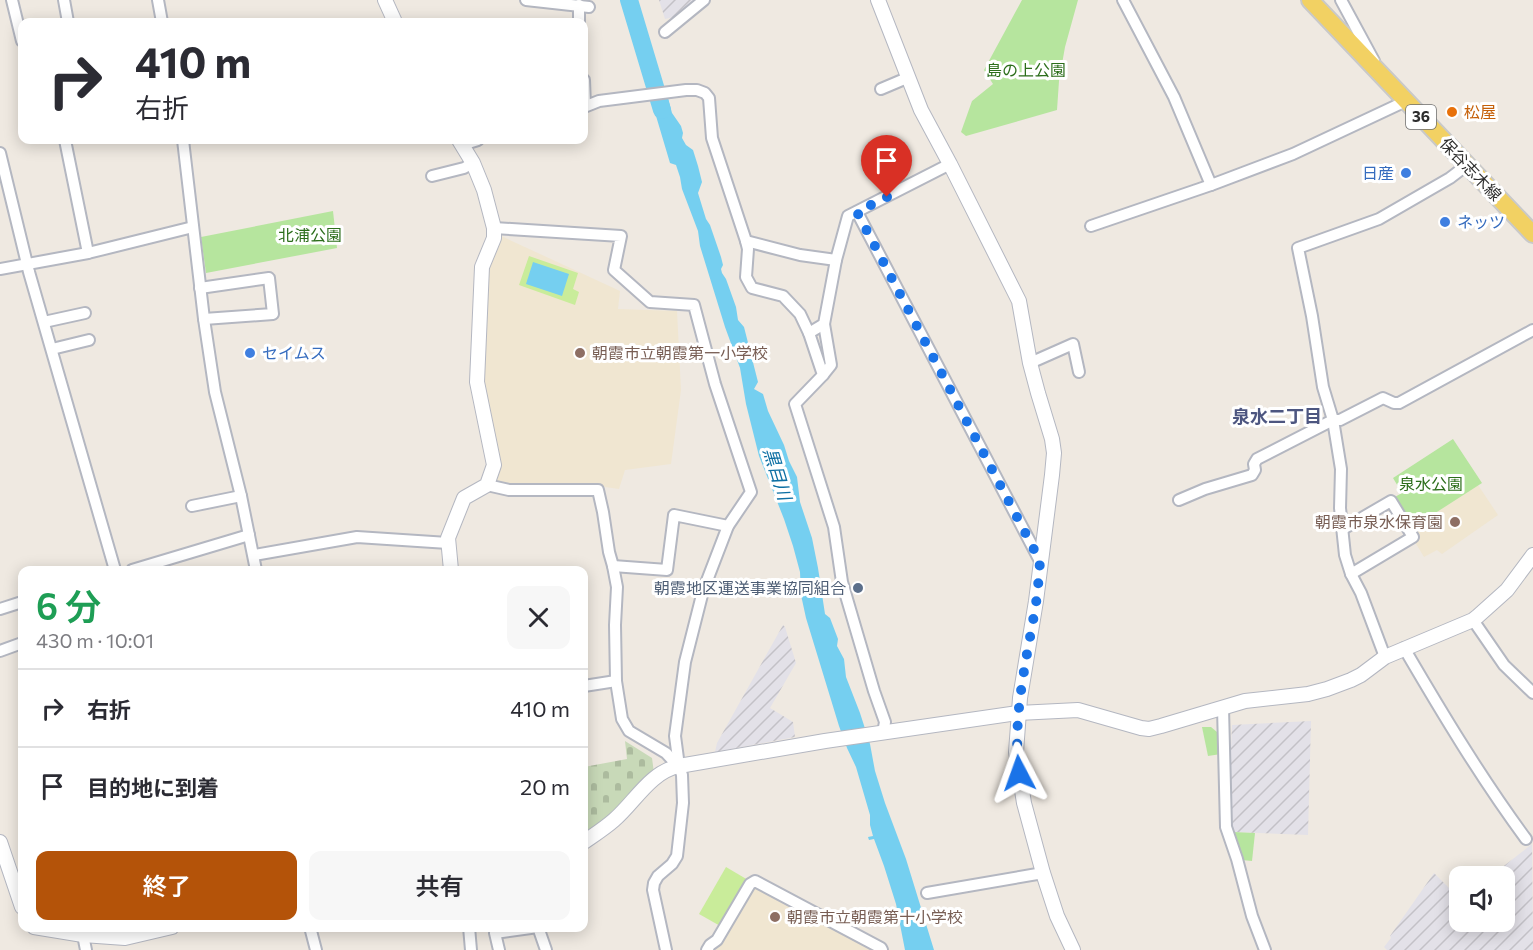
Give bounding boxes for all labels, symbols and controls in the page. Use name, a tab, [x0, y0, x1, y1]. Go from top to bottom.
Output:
text: 410 m	[135, 35, 251, 87]
icon: right	[36, 42, 114, 120]
park label: 島の上公園	[986, 60, 1066, 79]
text: 右折	[135, 91, 189, 124]
place label: 松屋	[1464, 102, 1496, 121]
road number: 36	[1406, 105, 1436, 129]
marker: 松屋	[1445, 105, 1459, 119]
street label: 保谷志木線	[1437, 133, 1506, 204]
pin	[861, 135, 912, 197]
icon: arrive	[870, 144, 903, 177]
place label: 日産	[1362, 163, 1394, 182]
marker: 日産	[1399, 166, 1413, 180]
place label: ネッツ	[1457, 212, 1505, 231]
marker: ネッツ	[1438, 215, 1452, 229]
park label: 北浦公園	[278, 225, 342, 244]
place label: セイムス	[262, 343, 326, 362]
place label: 朝霞市立朝霞第一小学校	[592, 343, 768, 362]
marker: セイムス	[243, 346, 257, 360]
marker: 朝霞市立朝霞第一小学校	[573, 346, 587, 360]
district label: 泉水二丁目	[1232, 405, 1322, 427]
water label: 黒目川	[760, 445, 797, 505]
park label: 泉水公園	[1399, 474, 1463, 493]
place label: 朝霞市泉水保育園	[1315, 512, 1443, 531]
marker: 朝霞市泉水保育園	[1448, 515, 1462, 529]
place label: 朝霞地区運送事業協同組合	[654, 578, 846, 597]
marker: 朝霞地区運送事業協同組合	[851, 581, 865, 595]
text: 6 分	[36, 583, 101, 627]
button: close	[507, 586, 570, 649]
text: 430 m · 10:01	[36, 628, 154, 652]
icon: right	[36, 692, 69, 725]
text: 410 m	[510, 695, 570, 722]
text: 右折	[87, 696, 131, 723]
position arrow	[987, 741, 1051, 805]
icon: arrive	[36, 770, 69, 803]
text: 20 m	[520, 773, 570, 800]
text: 目的地に到着	[87, 774, 219, 801]
button: 終了	[36, 851, 297, 920]
button: 共有	[309, 851, 570, 920]
map controls	[1449, 866, 1515, 932]
button: sound	[1449, 866, 1515, 932]
place label: 朝霞市立朝霞第十小学校	[787, 907, 963, 926]
marker: 朝霞市立朝霞第十小学校	[768, 910, 782, 924]

